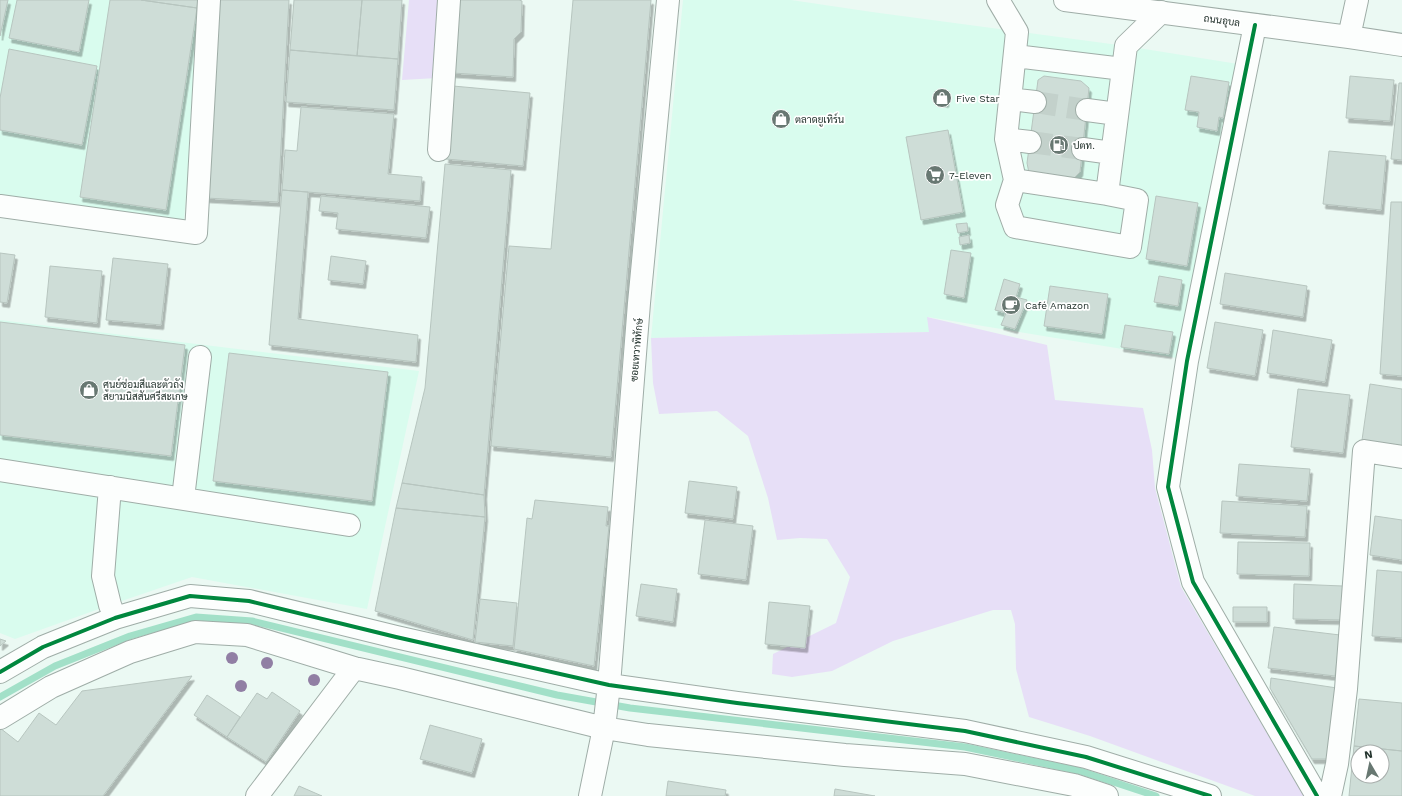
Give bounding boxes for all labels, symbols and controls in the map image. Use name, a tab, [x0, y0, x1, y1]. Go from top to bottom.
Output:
street label: ถนนอุบล	[1203, 12, 1241, 31]
shop icon: Five Star	[931, 87, 953, 109]
place label: Five Star	[956, 93, 999, 104]
shop icon: ตลาดยูเทิร์น	[770, 108, 792, 130]
place label: ตลาดยูเทิร์น	[795, 112, 844, 127]
fuel station icon: ปตท.	[1048, 134, 1070, 156]
place label: ปตท.	[1073, 140, 1095, 151]
supermarket icon: 7-Eleven	[924, 164, 946, 186]
place label: 7-Eleven	[949, 170, 991, 181]
cafe icon: Café Amazon	[1000, 294, 1022, 316]
place label: Café Amazon	[1025, 300, 1089, 311]
street label: ซอยเทวาพิทักษ์	[626, 317, 645, 382]
place label: ศูนย์ซ่อมสีและตัวถัง สยามนิสสันศรีสะเกษ	[103, 377, 188, 402]
shop icon: ศูนย์ซ่อมสีและตัวถัง สยามนิสสันศรีสะเกษ	[78, 379, 100, 401]
north arrow	[1350, 744, 1390, 784]
text: N	[1363, 748, 1374, 762]

